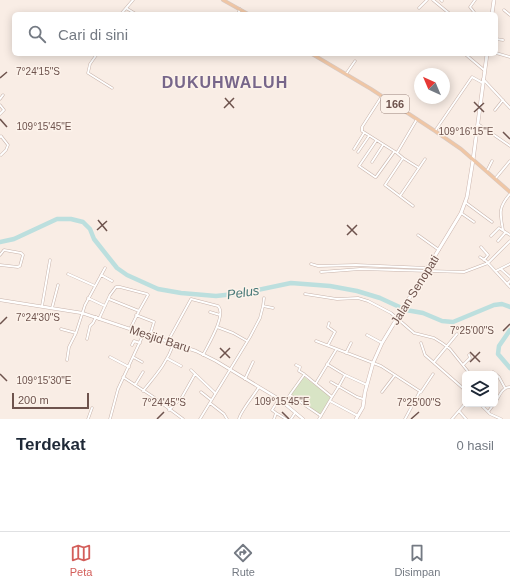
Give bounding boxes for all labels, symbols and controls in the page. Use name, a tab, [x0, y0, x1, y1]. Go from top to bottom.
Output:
search box	[12, 12, 498, 56]
icon: search	[26, 23, 48, 45]
text: Cari di sini	[58, 26, 128, 43]
text: 7°24'15"S	[16, 66, 60, 77]
north arrow	[414, 68, 450, 104]
district label: DUKUHWALUH	[162, 74, 288, 91]
road number: 166	[381, 95, 409, 113]
text: 109°15'45"E	[16, 121, 72, 132]
text: 109°16'15"E	[438, 126, 494, 137]
street label: Jalan Senopati	[388, 253, 442, 327]
water label: Pelus	[226, 283, 261, 302]
text: 7°24'30"S	[16, 312, 60, 323]
street label: Mesjid Baru	[128, 323, 192, 355]
text: 7°25'00"S	[450, 325, 494, 336]
map controls	[462, 371, 498, 407]
button: layers	[462, 371, 498, 407]
text: 109°15'30"E	[16, 375, 72, 386]
scale bar	[12, 391, 89, 410]
text: 200 m	[18, 394, 49, 406]
text: 109°15'45"E	[254, 396, 310, 407]
text: 7°24'45"S	[142, 397, 186, 408]
text: 7°25'00"S	[397, 397, 441, 408]
text: Terdekat	[16, 435, 86, 454]
text: 0 hasil	[456, 438, 494, 453]
tab: Peta	[70, 542, 92, 578]
tab: Rute	[232, 542, 255, 578]
tab: Disimpan	[394, 542, 440, 578]

